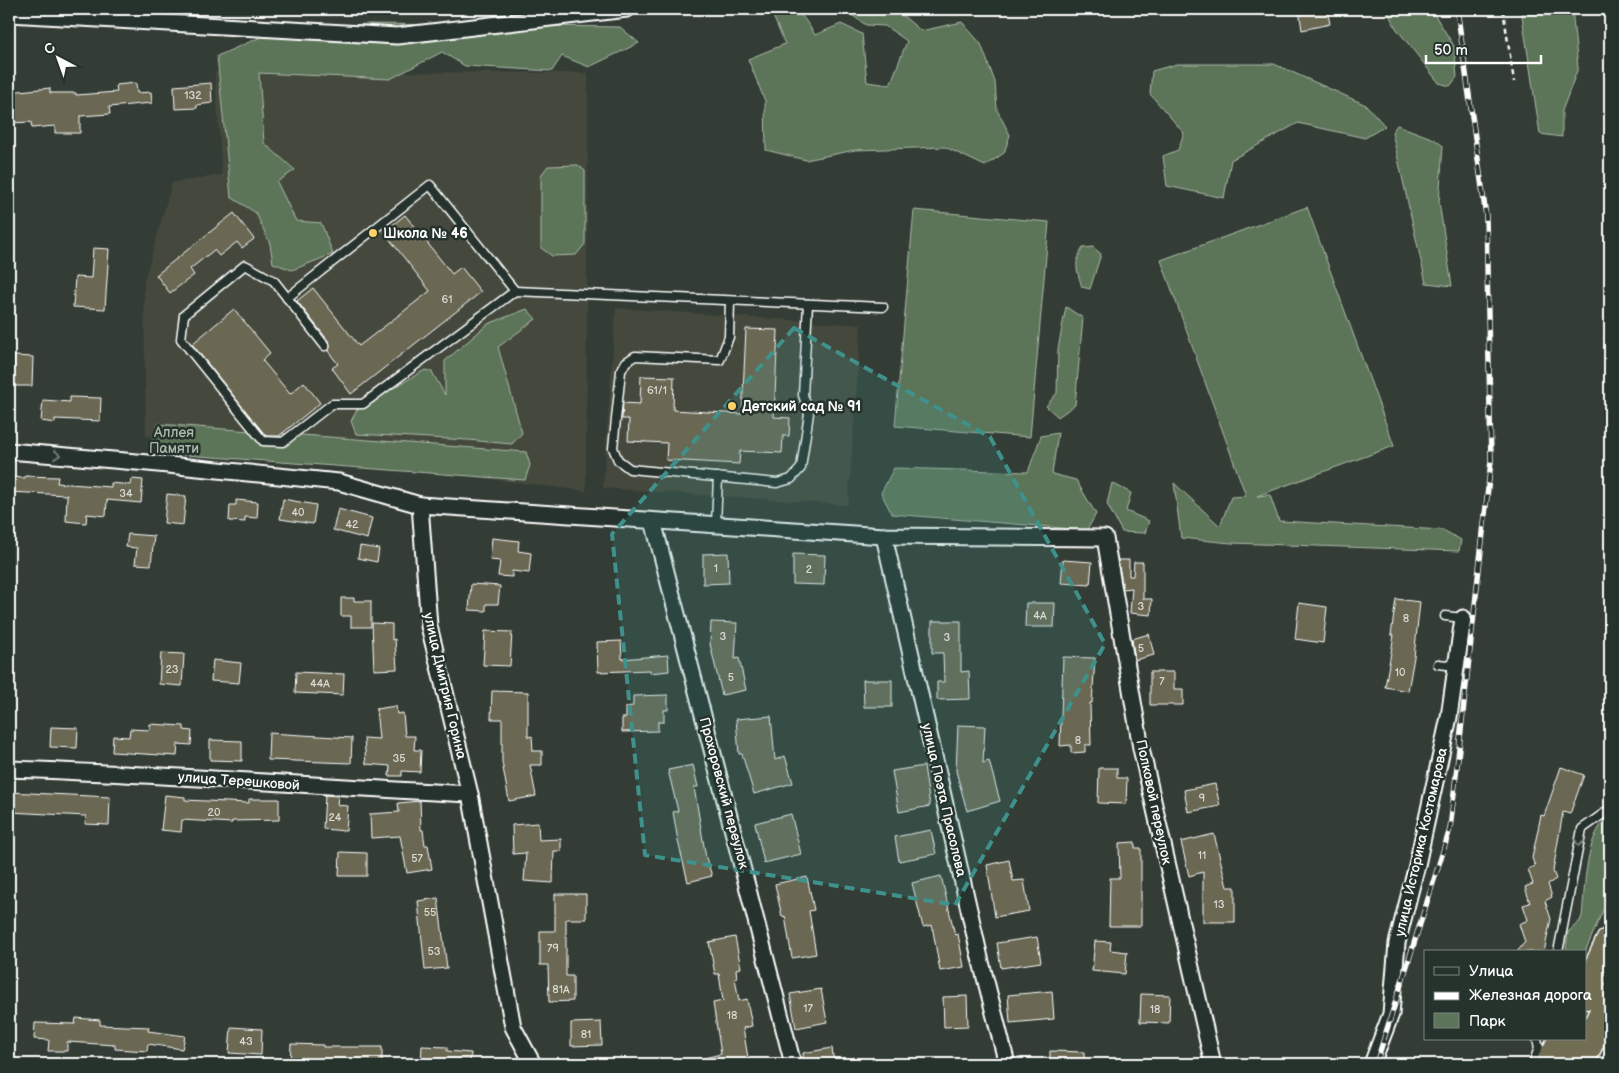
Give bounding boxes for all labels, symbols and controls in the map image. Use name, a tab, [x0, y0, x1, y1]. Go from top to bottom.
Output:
north arrow	[32, 32, 82, 82]
scale bar	[1426, 32, 1542, 64]
text: С	[41, 39, 59, 58]
text: 50 m	[1434, 41, 1468, 60]
house number: 132	[184, 89, 202, 102]
place label: Школа № 46	[383, 225, 468, 242]
marker: Школа № 46	[367, 227, 379, 239]
house number: 61	[442, 293, 452, 306]
house number: 61/1	[647, 384, 667, 397]
place label: Детский сад № 91	[742, 398, 861, 415]
marker: Детский сад № 91	[726, 400, 738, 412]
park label: Аллея Памяти	[149, 424, 199, 457]
one-way arrow	[54, 449, 62, 460]
house number: 34	[119, 487, 133, 500]
house number: 40	[291, 506, 305, 519]
house number: 42	[345, 518, 359, 531]
house number: 1	[714, 562, 718, 575]
house number: 2	[806, 563, 813, 576]
house number: 3	[1138, 600, 1145, 613]
house number: 4А	[1033, 609, 1047, 622]
street label: улица Дмитрия Горина	[420, 611, 470, 762]
house number: 8	[1403, 612, 1409, 625]
house number: 3	[720, 630, 727, 643]
house number: 3	[944, 631, 951, 644]
house number: 5	[1138, 642, 1144, 655]
house number: 23	[165, 663, 179, 676]
house number: 10	[1395, 666, 1406, 679]
house number: 5	[728, 671, 734, 684]
house number: 7	[1159, 675, 1165, 688]
house number: 44А	[310, 677, 330, 690]
street label: Прохоровский переулок	[696, 715, 753, 871]
street label: улица Поэта Прасолова	[918, 722, 970, 879]
house number: 8	[1075, 734, 1081, 747]
street label: Полковой переулок	[1132, 738, 1176, 867]
street label: улица Историка Костомарова	[1391, 745, 1451, 938]
house number: 35	[392, 752, 406, 765]
street label: улица Терешковой	[178, 768, 300, 794]
house number: 9	[1199, 792, 1205, 805]
house number: 20	[208, 806, 221, 819]
house number: 24	[328, 811, 342, 824]
one-way arrow	[1574, 838, 1585, 847]
house number: 11	[1198, 849, 1206, 862]
house number: 57	[411, 852, 423, 865]
house number: 13	[1213, 898, 1225, 911]
house number: 55	[424, 906, 436, 919]
house number: 79	[547, 942, 559, 955]
house number: 53	[427, 945, 441, 958]
legend	[1424, 950, 1586, 1040]
text: Улица	[1469, 962, 1514, 981]
house number: 81А	[552, 983, 570, 996]
text: Железная дорога	[1469, 986, 1592, 1005]
house number: 17	[803, 1002, 813, 1015]
house number: 18	[1150, 1003, 1160, 1016]
house number: 18	[727, 1009, 737, 1022]
text: Парк	[1469, 1012, 1506, 1031]
house number: 81	[581, 1028, 591, 1041]
house number: 43	[239, 1035, 253, 1048]

